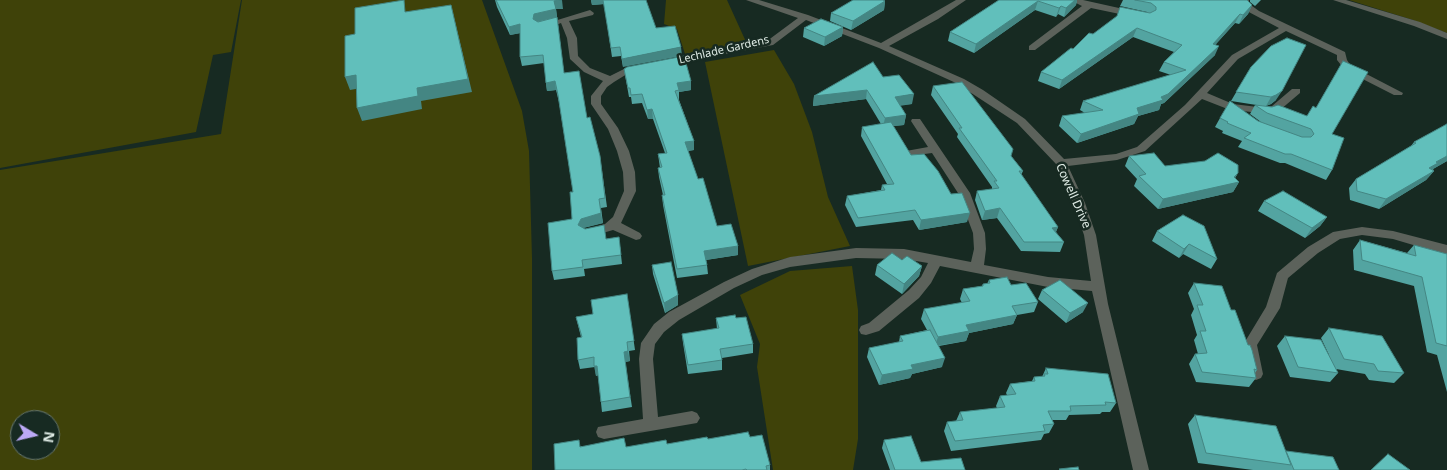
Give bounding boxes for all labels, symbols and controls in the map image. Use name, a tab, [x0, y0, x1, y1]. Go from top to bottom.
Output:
street label: Lechlade Gardens	[677, 33, 771, 67]
street label: Cowell Drive	[1052, 161, 1094, 231]
north arrow	[10, 410, 60, 460]
text: N	[39, 430, 60, 444]

